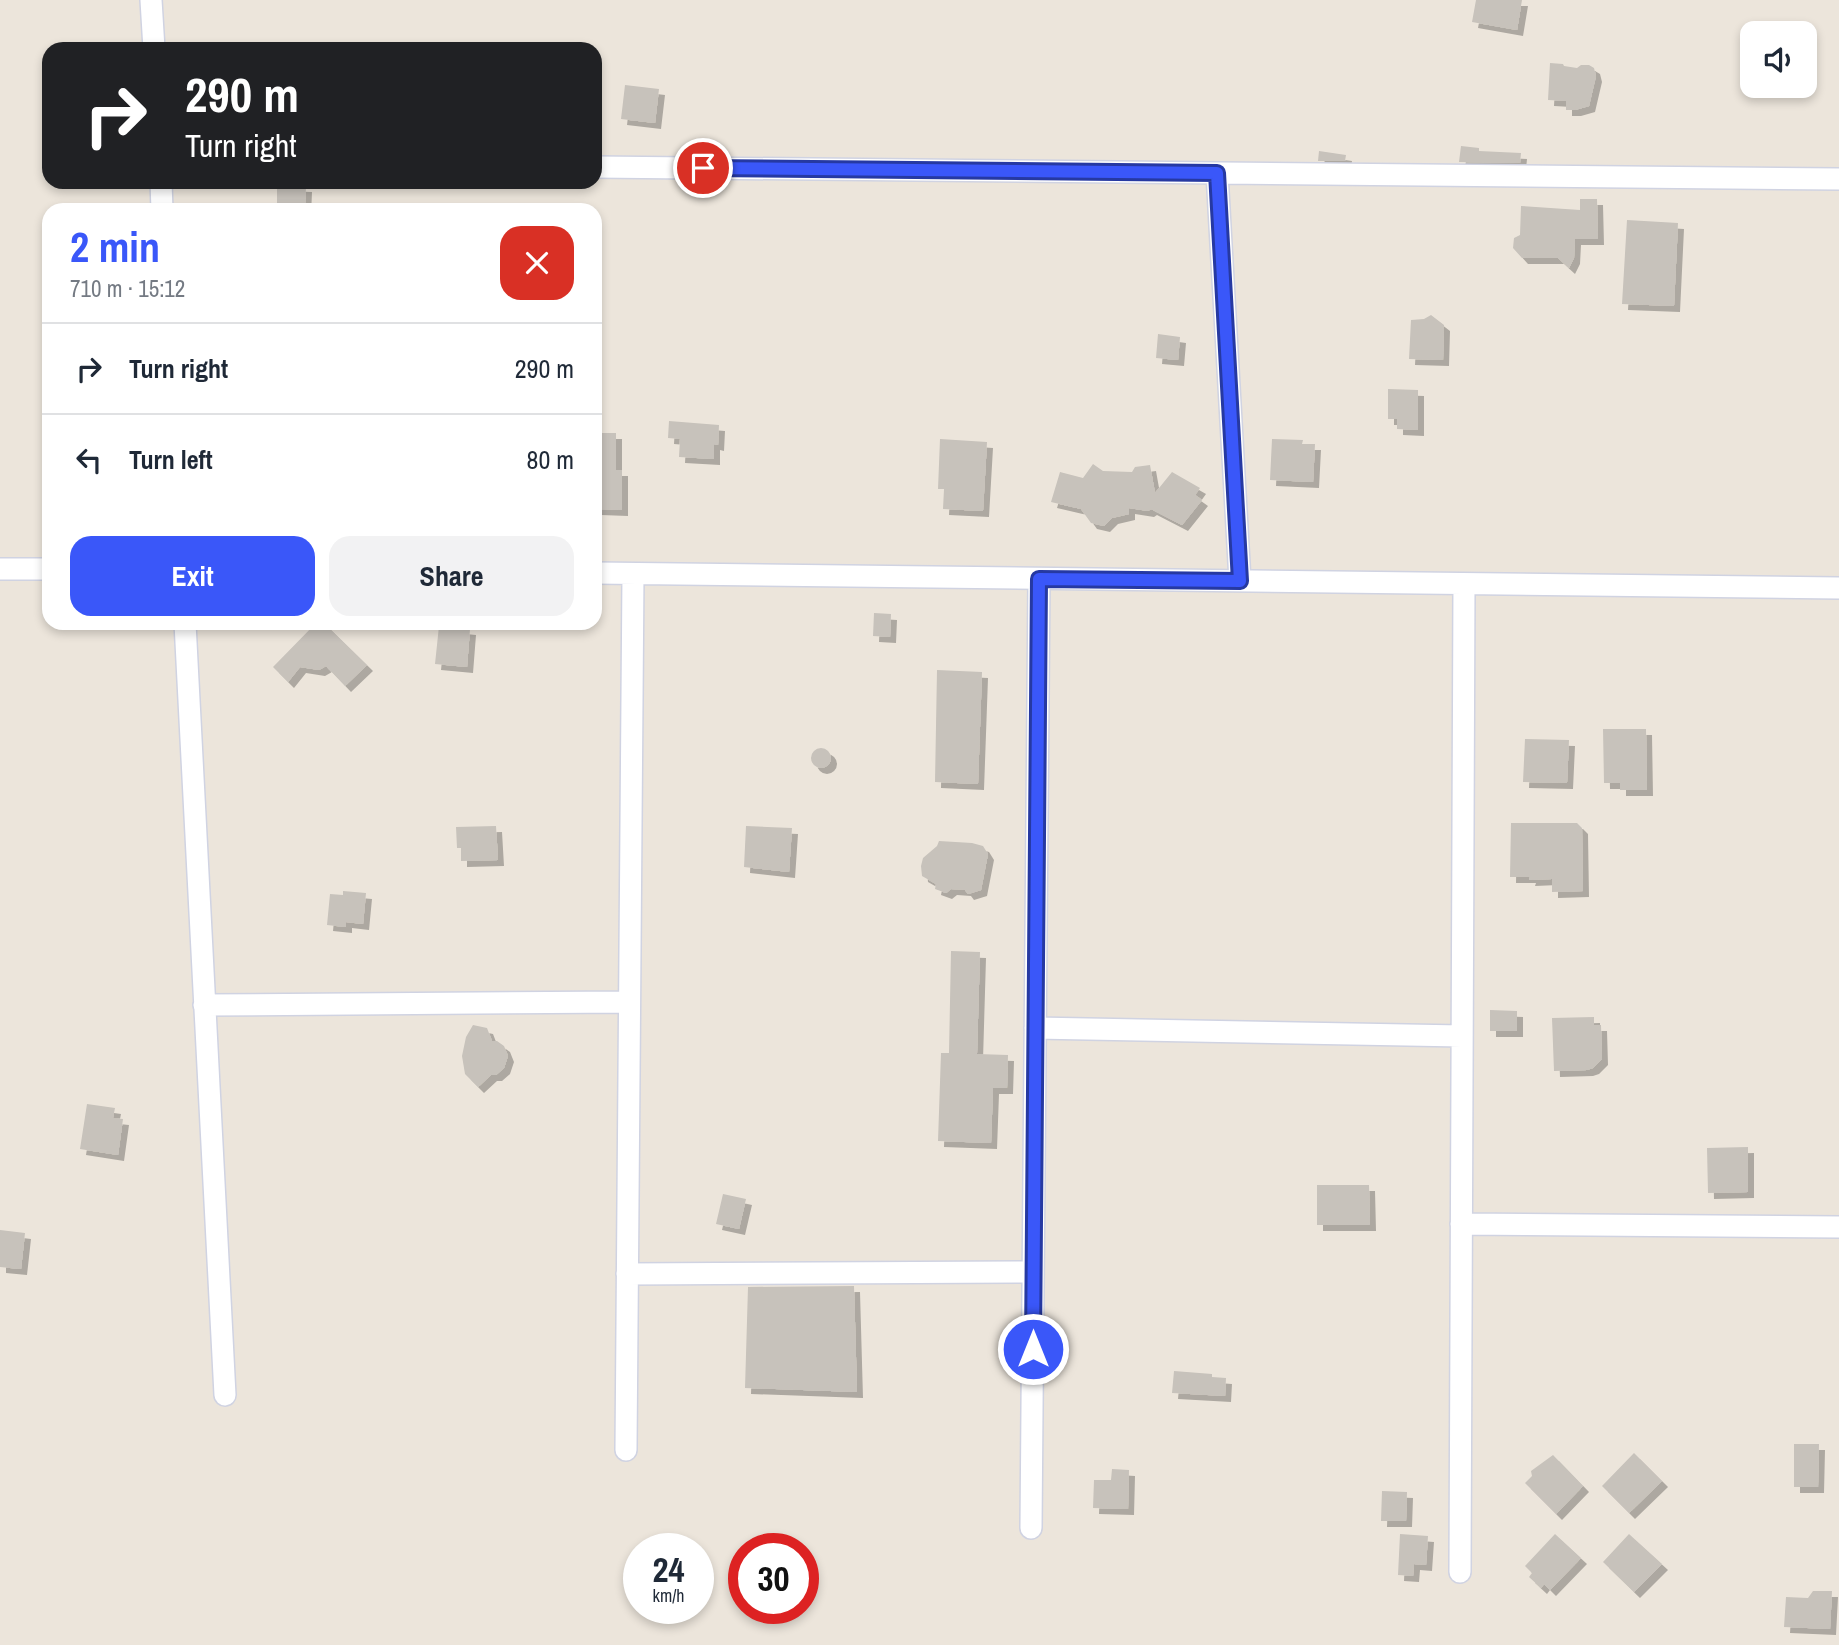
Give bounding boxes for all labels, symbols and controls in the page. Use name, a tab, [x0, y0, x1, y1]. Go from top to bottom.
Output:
map controls	[1740, 21, 1817, 98]
button: sound	[1740, 21, 1817, 98]
text: 290 m	[185, 61, 299, 127]
icon: right	[70, 70, 161, 161]
text: Turn right	[185, 124, 297, 167]
pin	[673, 138, 733, 198]
icon: arrive	[684, 149, 722, 187]
text: 2 min	[70, 219, 160, 275]
button: close	[500, 226, 574, 300]
text: 710 m · 15:12	[70, 273, 185, 304]
icon: right	[70, 350, 108, 388]
text: Turn right	[129, 351, 228, 386]
text: 290 m	[515, 351, 574, 386]
icon: left	[70, 441, 108, 479]
text: Turn left	[129, 442, 213, 477]
text: 80 m	[527, 442, 574, 477]
button: Exit	[70, 536, 315, 616]
button: Share	[329, 536, 574, 616]
position arrow	[996, 1312, 1070, 1386]
speed limit sign: 30	[728, 1533, 819, 1624]
text: 24	[653, 1546, 684, 1593]
text: km/h	[653, 1583, 685, 1608]

